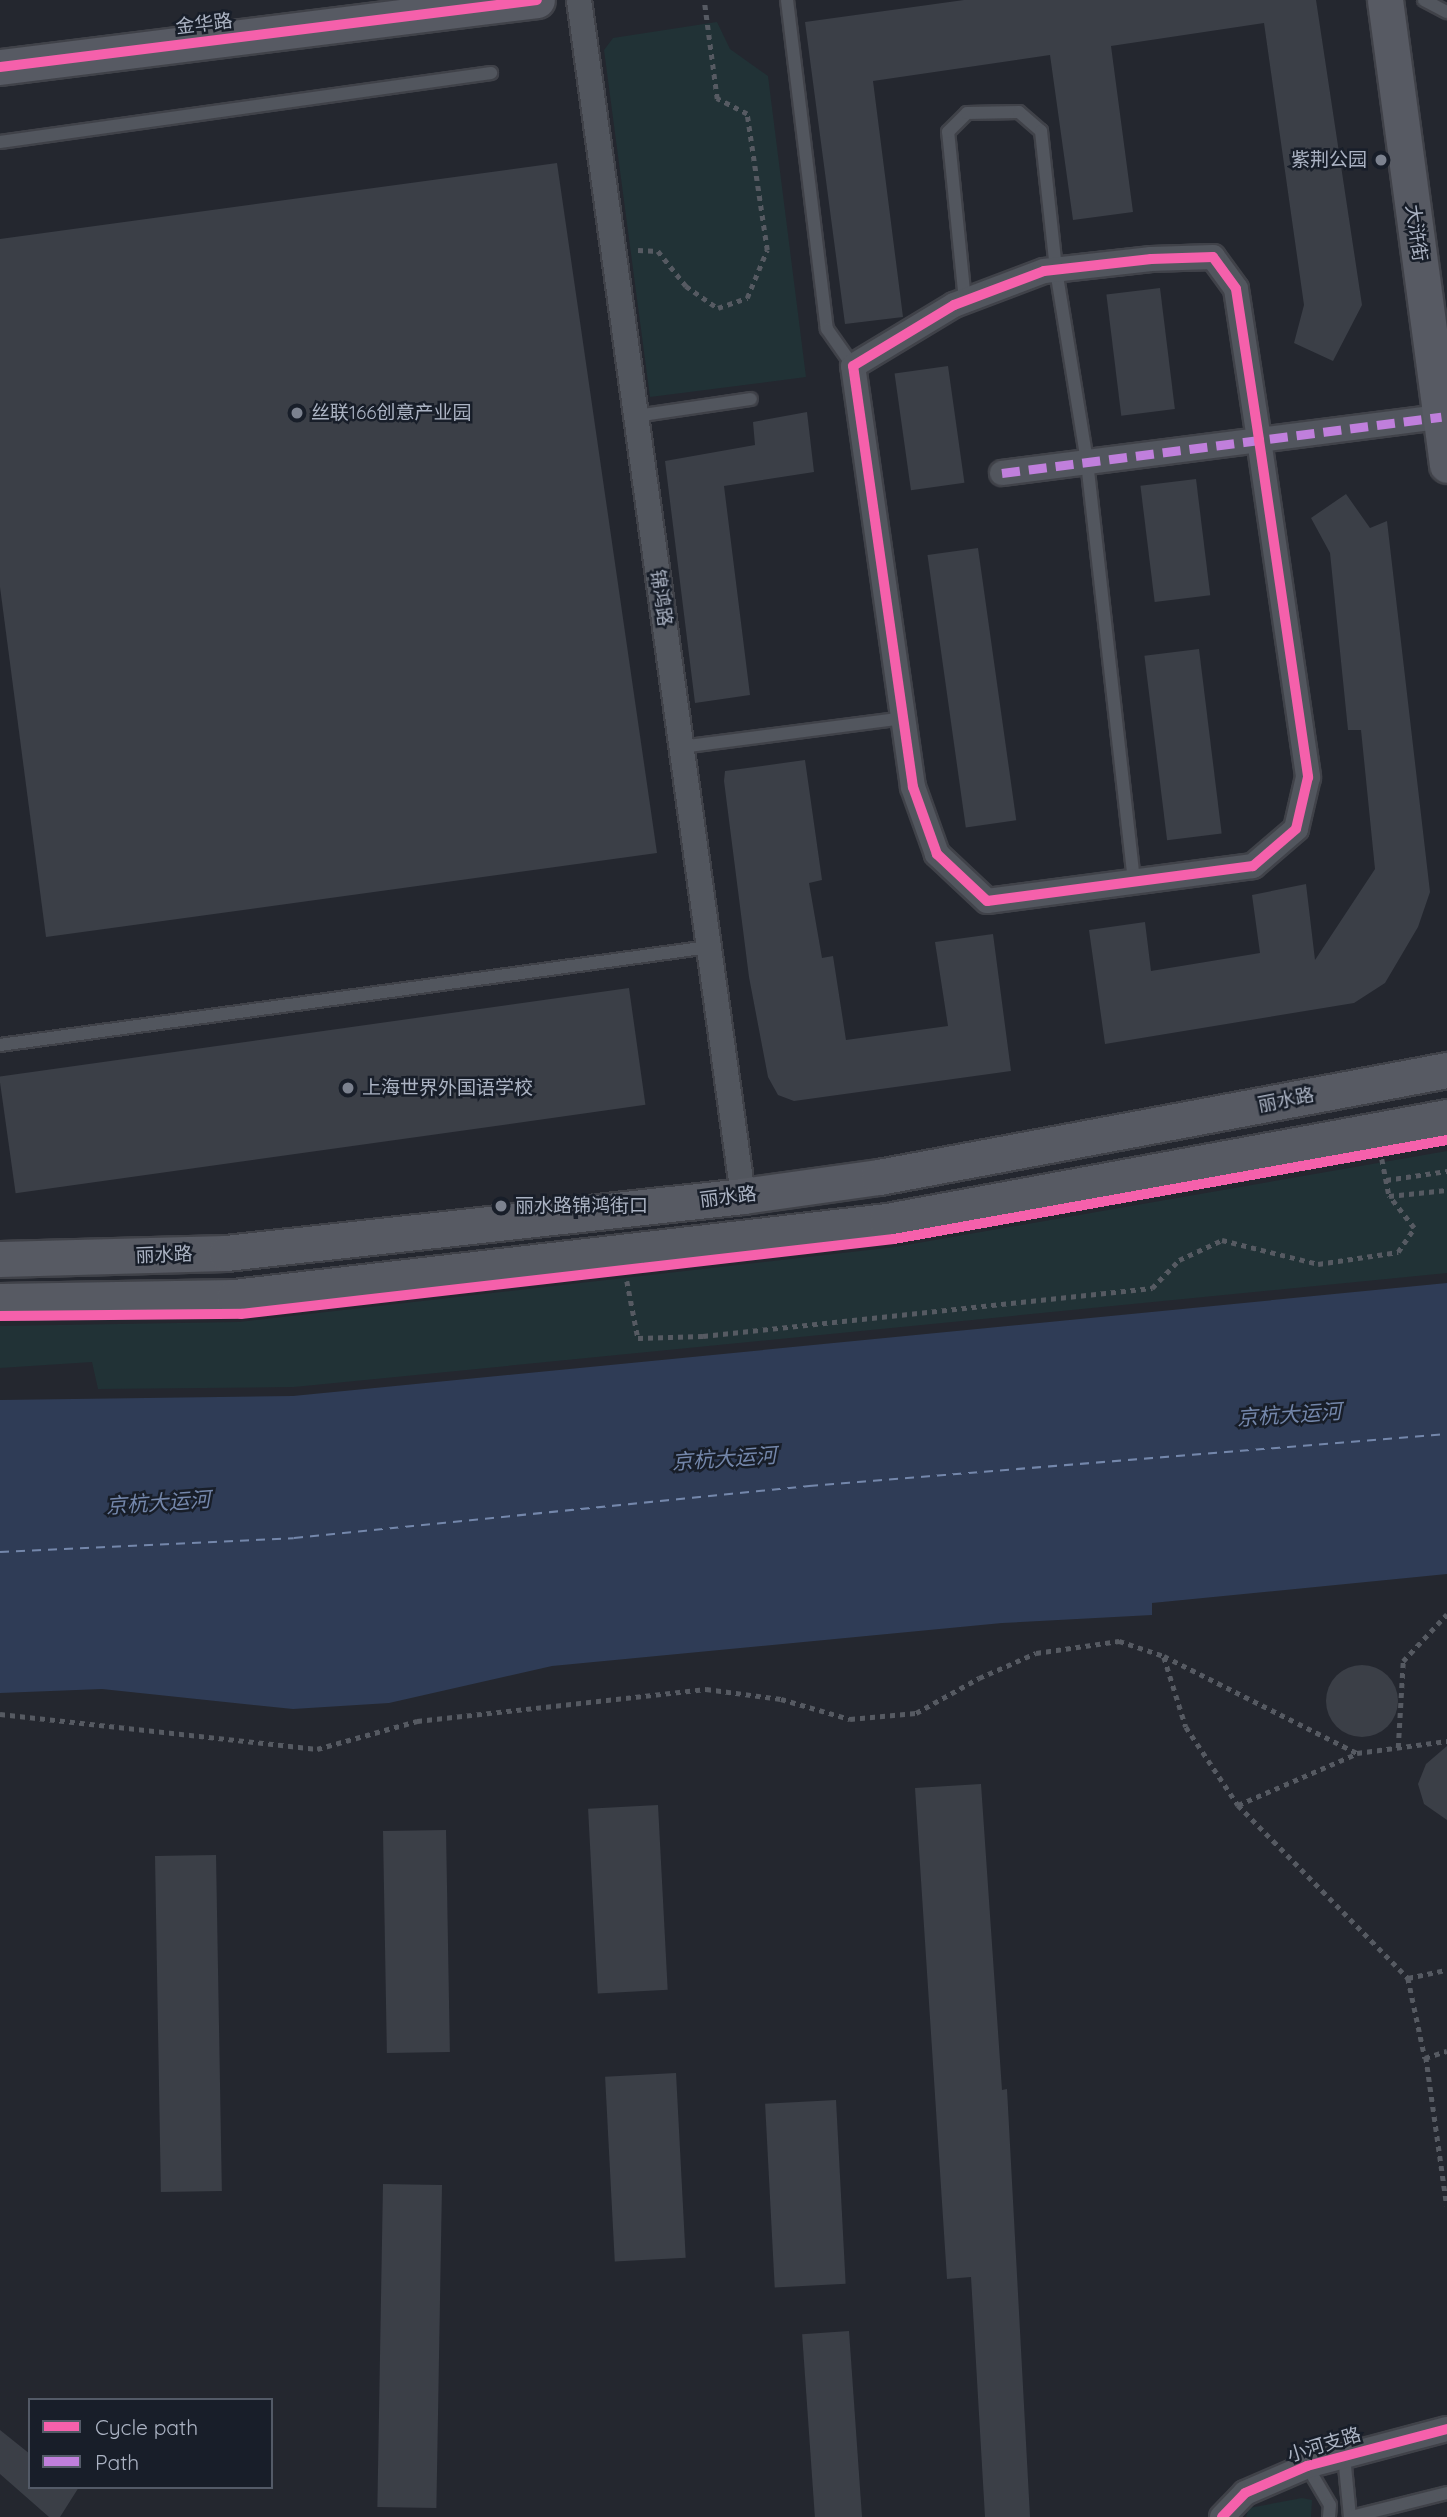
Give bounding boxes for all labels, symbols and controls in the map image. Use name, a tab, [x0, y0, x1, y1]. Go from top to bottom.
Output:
street label: 金华路	[174, 9, 234, 39]
place label: 紫荆公园	[1291, 149, 1367, 171]
marker: 紫荆公园	[1373, 152, 1389, 168]
street label: 大浒街	[1401, 203, 1431, 263]
place label: 丝联166创意产业园	[311, 402, 471, 424]
marker: 丝联166创意产业园	[289, 405, 305, 421]
street label: 锦鸿路	[646, 568, 676, 628]
place label: 上海世界外国语学校	[362, 1077, 533, 1099]
marker: 上海世界外国语学校	[340, 1080, 356, 1096]
street label: 丽水路	[1256, 1083, 1316, 1117]
street label: 丽水路	[698, 1182, 758, 1212]
place label: 丽水路锦鸿街口	[515, 1195, 648, 1217]
marker: 丽水路锦鸿街口	[493, 1198, 509, 1214]
street label: 丽水路	[135, 1243, 193, 1267]
water label: 京杭大运河	[1236, 1398, 1342, 1430]
water label: 京杭大运河	[671, 1442, 777, 1474]
water label: 京杭大运河	[105, 1486, 211, 1518]
legend	[28, 2398, 273, 2489]
text: Cycle path	[95, 2414, 198, 2440]
street label: 小河支路	[1284, 2423, 1364, 2467]
text: Path	[95, 2449, 139, 2475]

